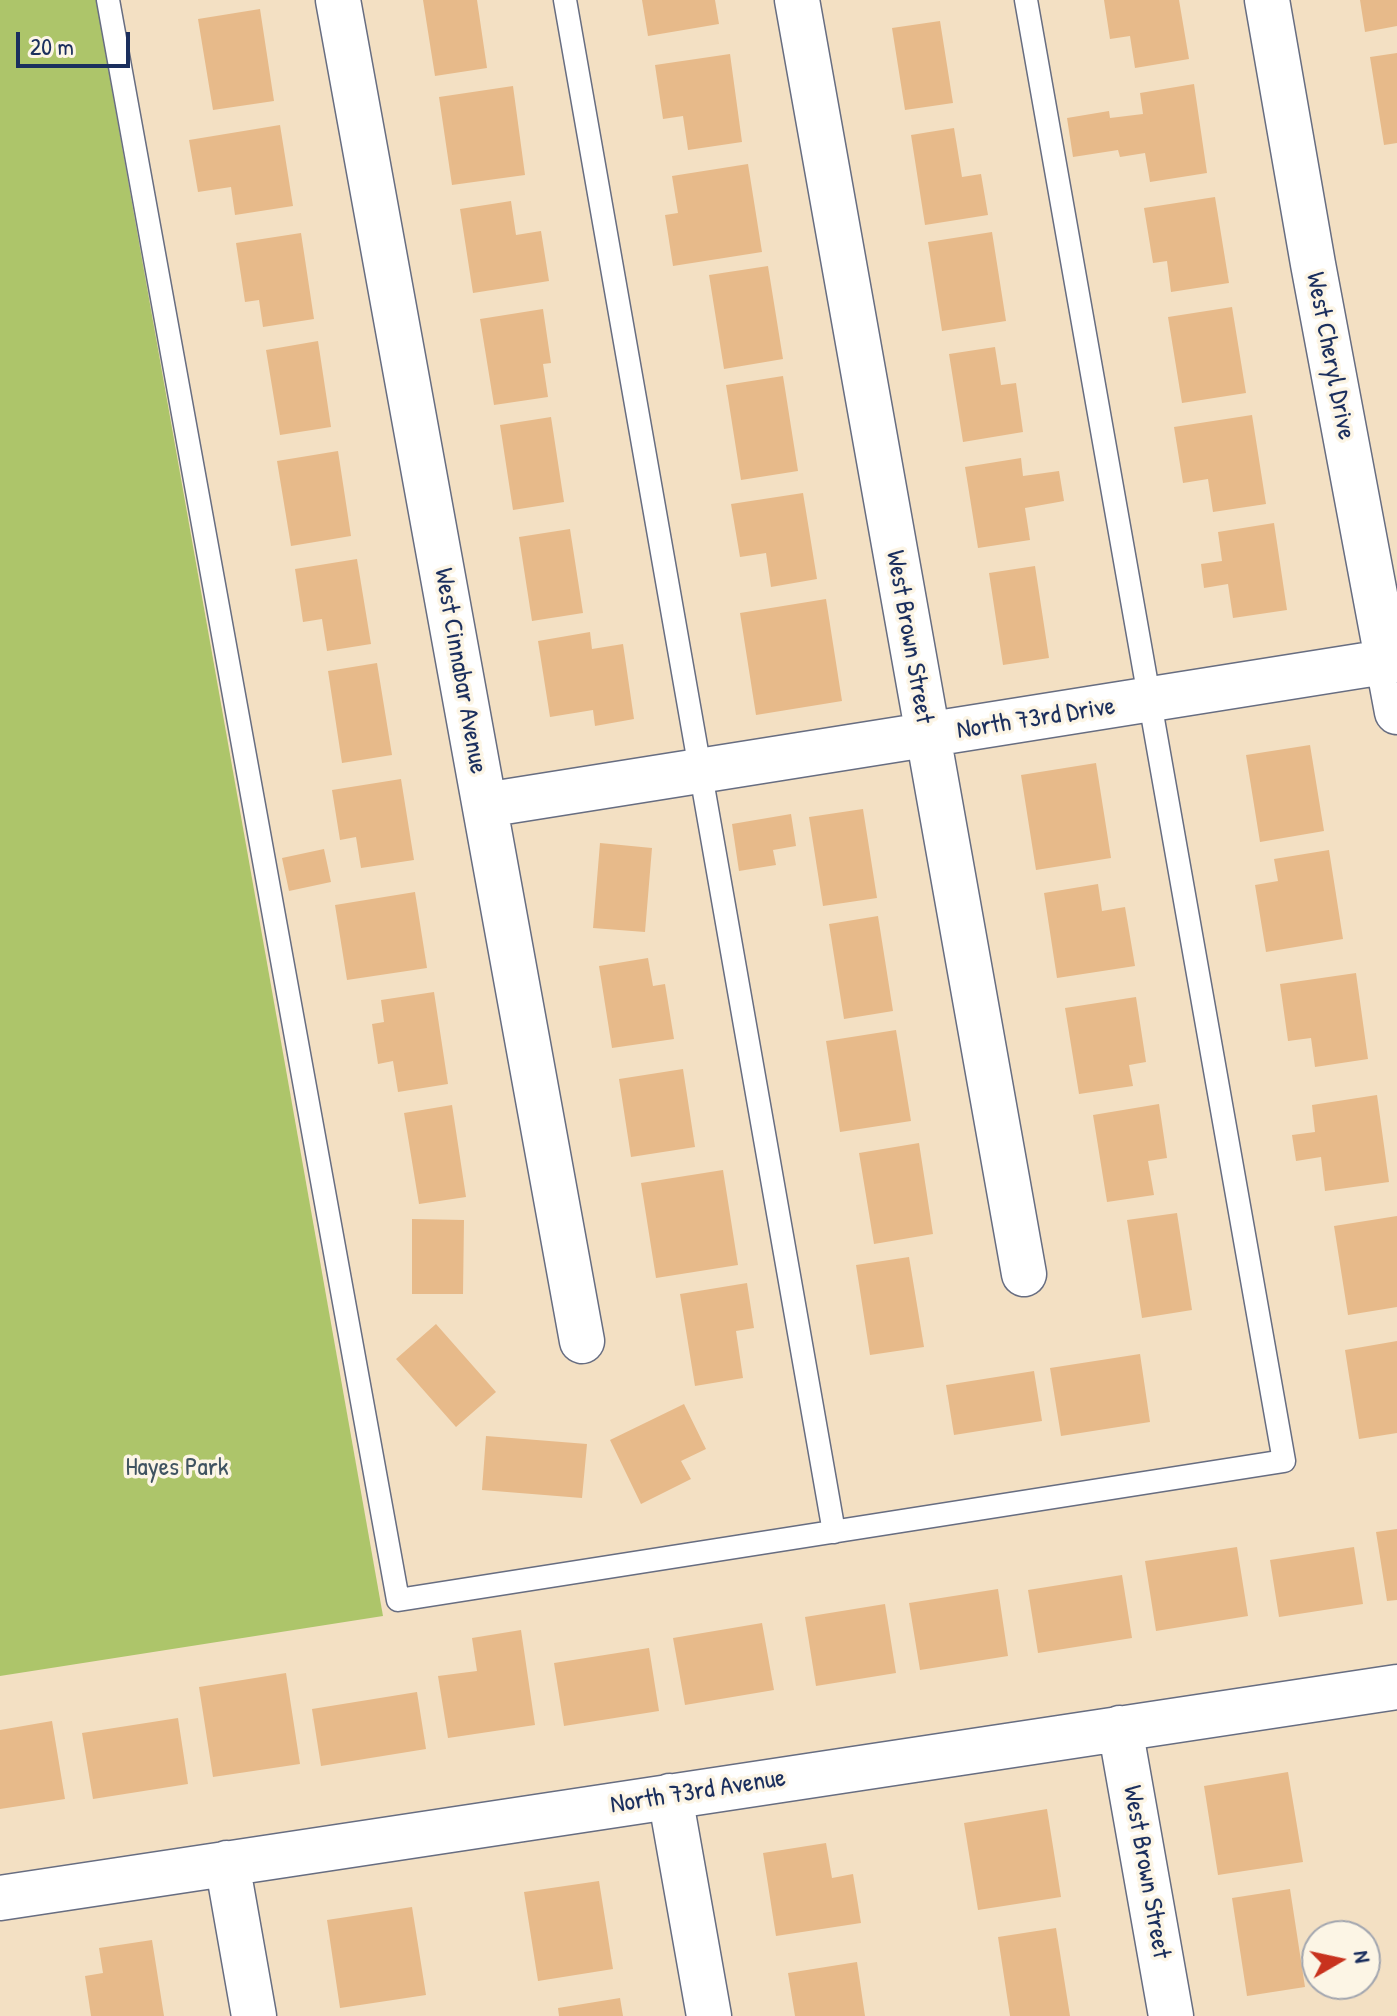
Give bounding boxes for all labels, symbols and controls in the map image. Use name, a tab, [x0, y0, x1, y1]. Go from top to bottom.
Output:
scale bar	[20, 16, 134, 66]
text: 20 m	[30, 30, 74, 62]
street label: West Cheryl Drive	[1299, 270, 1361, 442]
street label: West Brown Street	[878, 548, 940, 726]
street label: West Cinnabar Avenue	[427, 566, 493, 776]
street label: North 73rd Drive	[955, 691, 1117, 747]
park label: Hayes Park	[125, 1452, 229, 1484]
street label: North 73rd Avenue	[608, 1763, 788, 1821]
street label: West Brown Street	[1115, 1783, 1177, 1961]
north arrow	[1301, 1920, 1381, 2000]
text: N	[1347, 1948, 1378, 1965]

